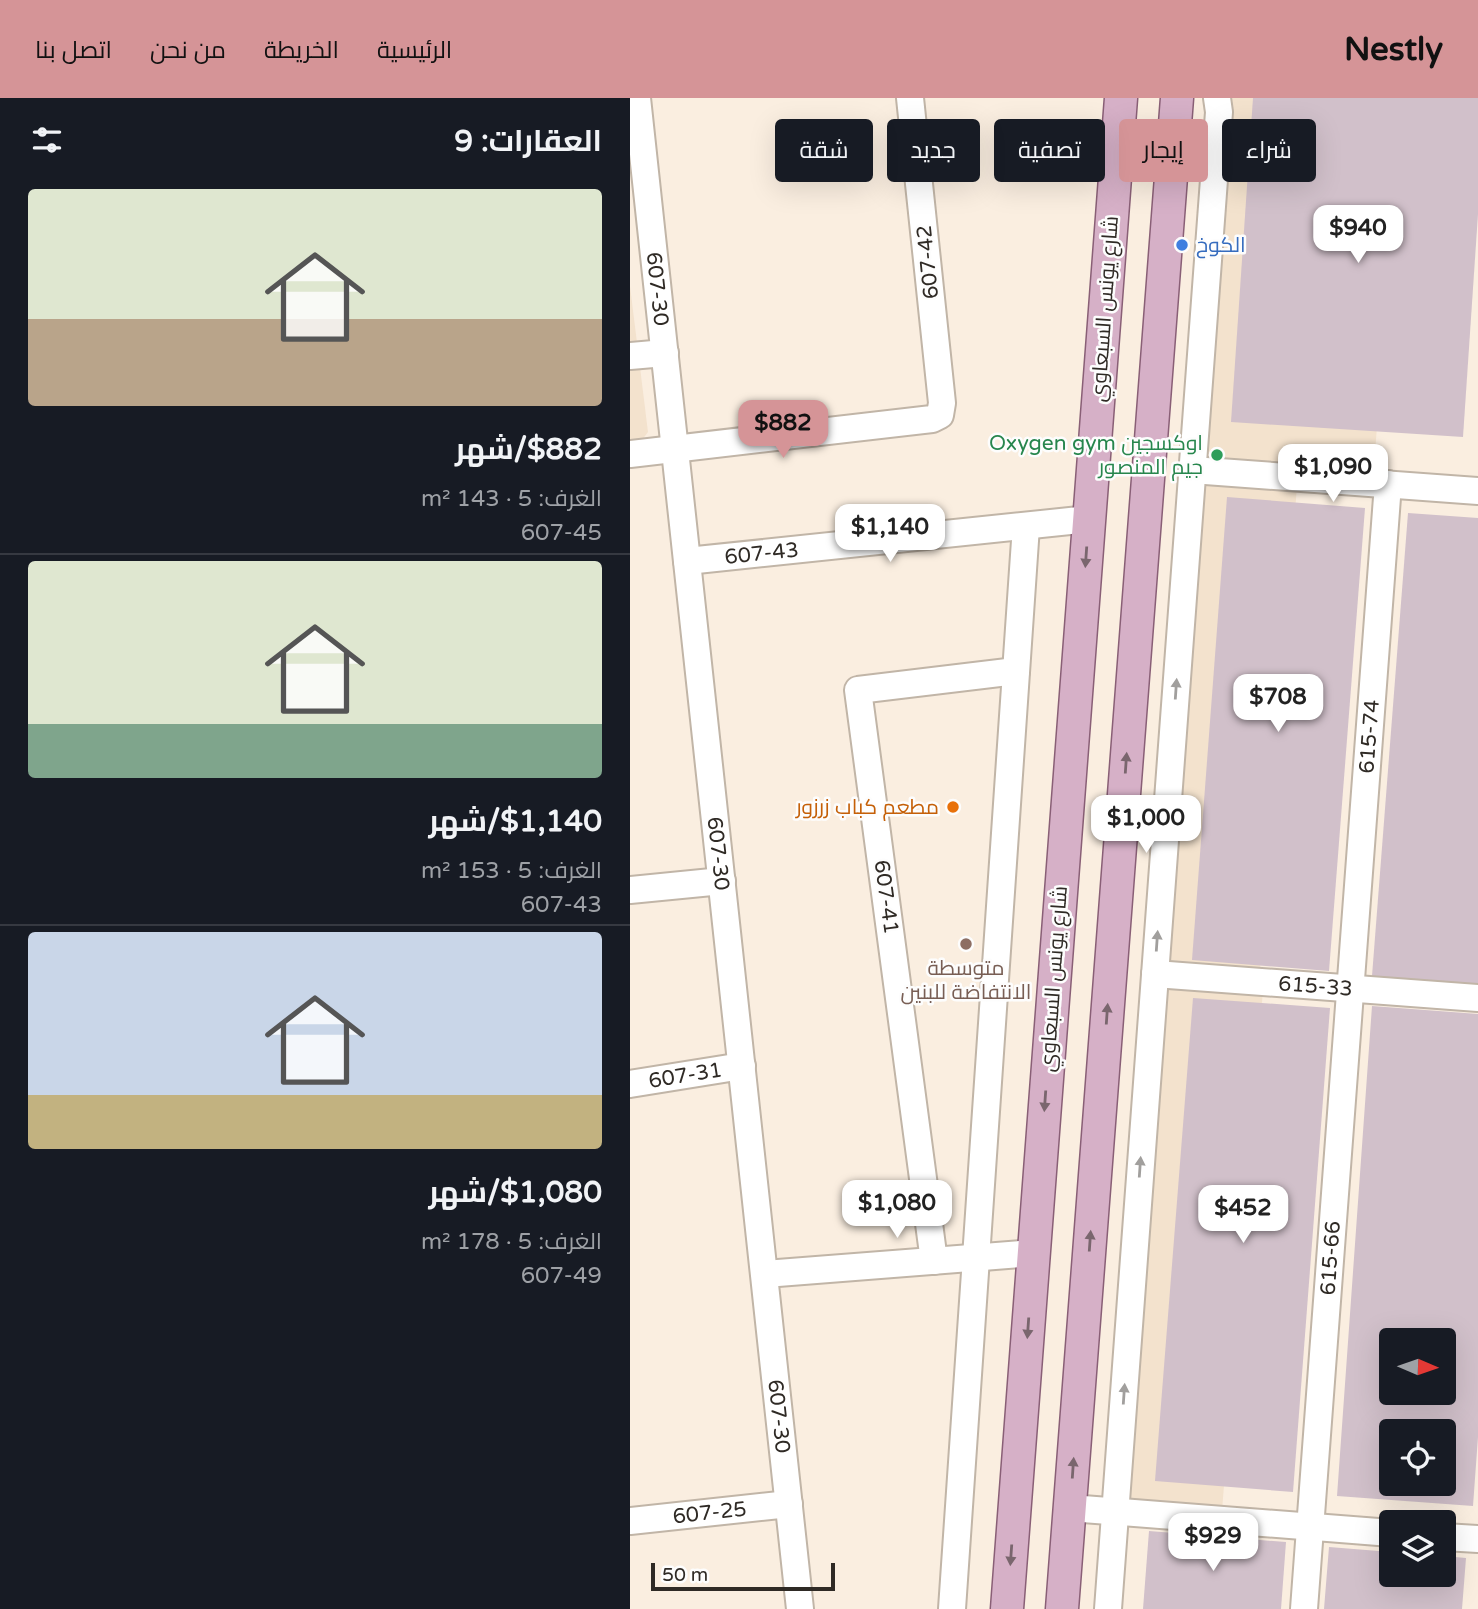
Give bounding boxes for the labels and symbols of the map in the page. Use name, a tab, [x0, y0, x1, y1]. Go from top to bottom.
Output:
pin: $940	[1317, 206, 1399, 265]
street label: شارع يونس السبعاوي	[1086, 215, 1127, 403]
street label: 607-42	[912, 224, 944, 300]
place label: الكوخ	[1196, 233, 1246, 259]
marker: الكوخ	[1174, 237, 1190, 253]
street label: 607-30	[641, 251, 674, 327]
pin: $882	[742, 400, 824, 460]
place label: Oxygen gym اوكسجين جيم المنصور	[989, 431, 1203, 481]
pin: $1,090	[1276, 444, 1390, 504]
marker: Oxygen gym اوكسجين جيم المنصور	[1209, 447, 1225, 463]
pin: $1,140	[833, 504, 947, 564]
street label: 607-43	[723, 537, 800, 570]
one-way arrow	[1080, 546, 1091, 568]
pin: $708	[1237, 674, 1319, 734]
one-way arrow	[1171, 678, 1182, 700]
street label: 615-74	[1354, 699, 1384, 774]
one-way arrow	[1121, 751, 1132, 773]
place label: مطعم كباب زرزور	[795, 795, 939, 821]
pin: $1,000	[1089, 796, 1203, 855]
marker: مطعم كباب زرزور	[945, 799, 961, 815]
street label: 607-30	[702, 815, 735, 892]
street label: 607-41	[868, 858, 904, 936]
street label: شارع يونس السبعاوي	[1035, 885, 1076, 1073]
one-way arrow	[1152, 929, 1163, 951]
marker: متوسطة الانتفاضة للبنين	[958, 936, 974, 952]
place label: متوسطة الانتفاضة للبنين	[901, 956, 1031, 1005]
street label: 615-33	[1277, 971, 1354, 1001]
one-way arrow	[1102, 1003, 1113, 1025]
street label: 607-31	[647, 1057, 724, 1093]
one-way arrow	[1039, 1091, 1050, 1113]
one-way arrow	[1135, 1156, 1146, 1178]
pin: $1,080	[840, 1180, 954, 1240]
pin: $452	[1202, 1186, 1284, 1245]
street label: 615-66	[1315, 1220, 1345, 1296]
one-way arrow	[1085, 1230, 1096, 1252]
one-way arrow	[1022, 1317, 1033, 1339]
north arrow	[1379, 1328, 1456, 1405]
street label: 607-30	[763, 1378, 796, 1455]
one-way arrow	[1119, 1383, 1130, 1405]
one-way arrow	[1068, 1456, 1079, 1478]
street label: 607-25	[671, 1496, 748, 1529]
pin: $929	[1172, 1514, 1254, 1573]
one-way arrow	[1005, 1544, 1016, 1566]
scale bar	[651, 1560, 835, 1592]

